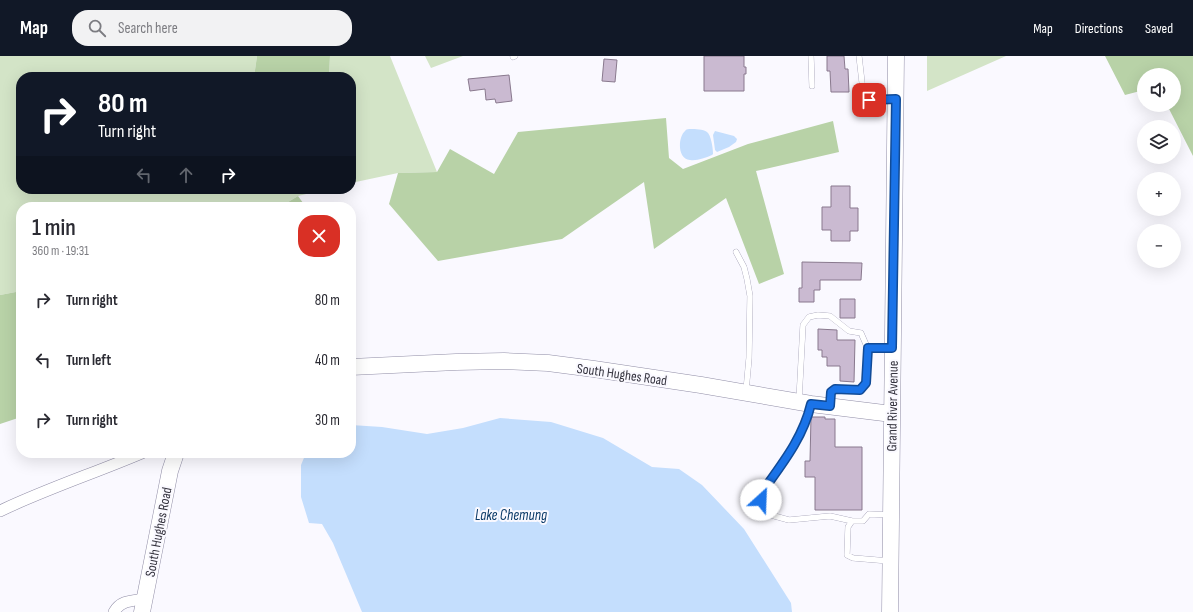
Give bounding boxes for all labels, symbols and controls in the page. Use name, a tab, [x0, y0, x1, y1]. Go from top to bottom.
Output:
search box	[72, 10, 352, 46]
text: Map	[20, 17, 48, 40]
icon: search	[86, 17, 108, 39]
text: Search here	[118, 19, 178, 38]
text: Map	[1033, 20, 1053, 37]
text: Directions	[1075, 20, 1123, 37]
text: Saved	[1145, 20, 1173, 37]
map controls	[1137, 68, 1181, 268]
button: sound	[1137, 68, 1181, 112]
pin	[852, 83, 886, 117]
text: 80 m	[98, 87, 147, 120]
icon: right	[32, 88, 84, 140]
icon: arrive	[858, 89, 880, 111]
button: layers	[1137, 120, 1181, 164]
text: Turn right	[98, 121, 156, 142]
icon: left	[133, 164, 155, 186]
icon: ahead	[175, 164, 197, 186]
icon: right	[217, 164, 239, 186]
button: +	[1137, 172, 1181, 216]
text: 1 min	[32, 213, 76, 242]
button: close	[298, 215, 340, 257]
button: −	[1137, 224, 1181, 268]
text: 360 m · 19:31	[32, 243, 89, 259]
icon: right	[32, 289, 54, 311]
text: Turn right	[66, 291, 118, 310]
text: 80 m	[315, 291, 340, 310]
icon: left	[32, 349, 54, 371]
text: Turn left	[66, 351, 111, 370]
text: 40 m	[315, 351, 340, 370]
street label: South Hughes Road	[576, 360, 668, 389]
street label: Grand River Avenue	[883, 361, 902, 452]
icon: right	[32, 409, 54, 431]
text: Turn right	[66, 411, 118, 430]
text: 30 m	[315, 411, 340, 430]
position arrow	[740, 479, 782, 521]
street label: South Hughes Road	[141, 486, 176, 578]
water label: Lake Chemung	[475, 506, 547, 525]

